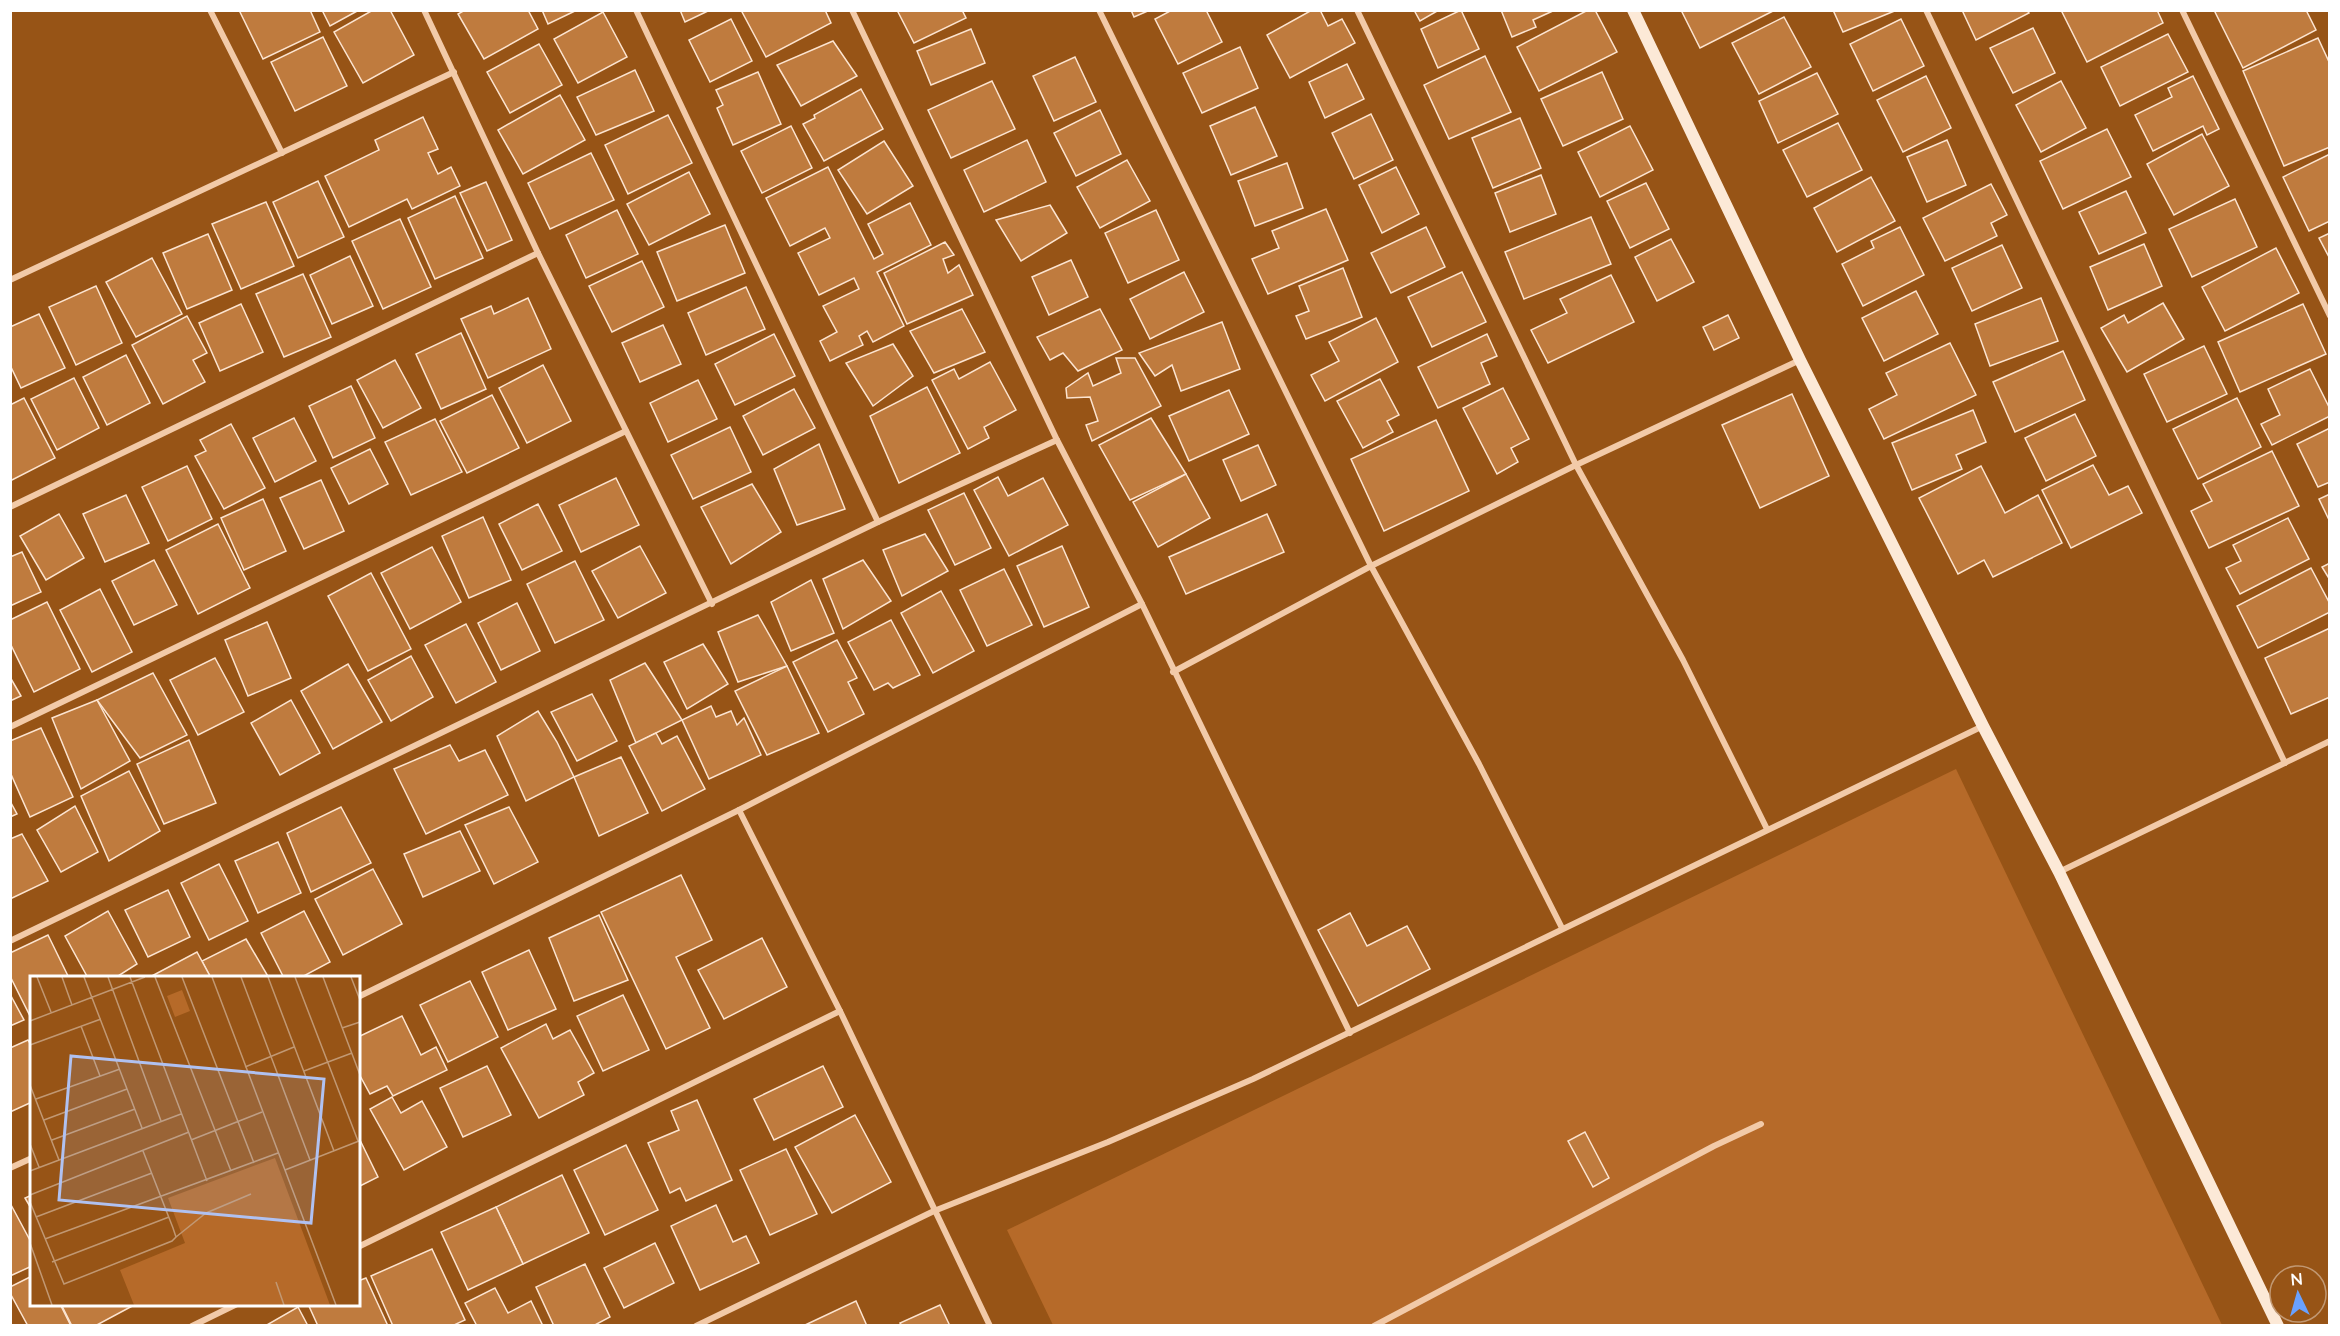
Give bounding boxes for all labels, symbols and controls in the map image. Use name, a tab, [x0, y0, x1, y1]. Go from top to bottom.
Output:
inset map	[30, 976, 360, 1306]
north arrow	[2268, 1264, 2328, 1324]
text: N	[2290, 1269, 2304, 1289]

